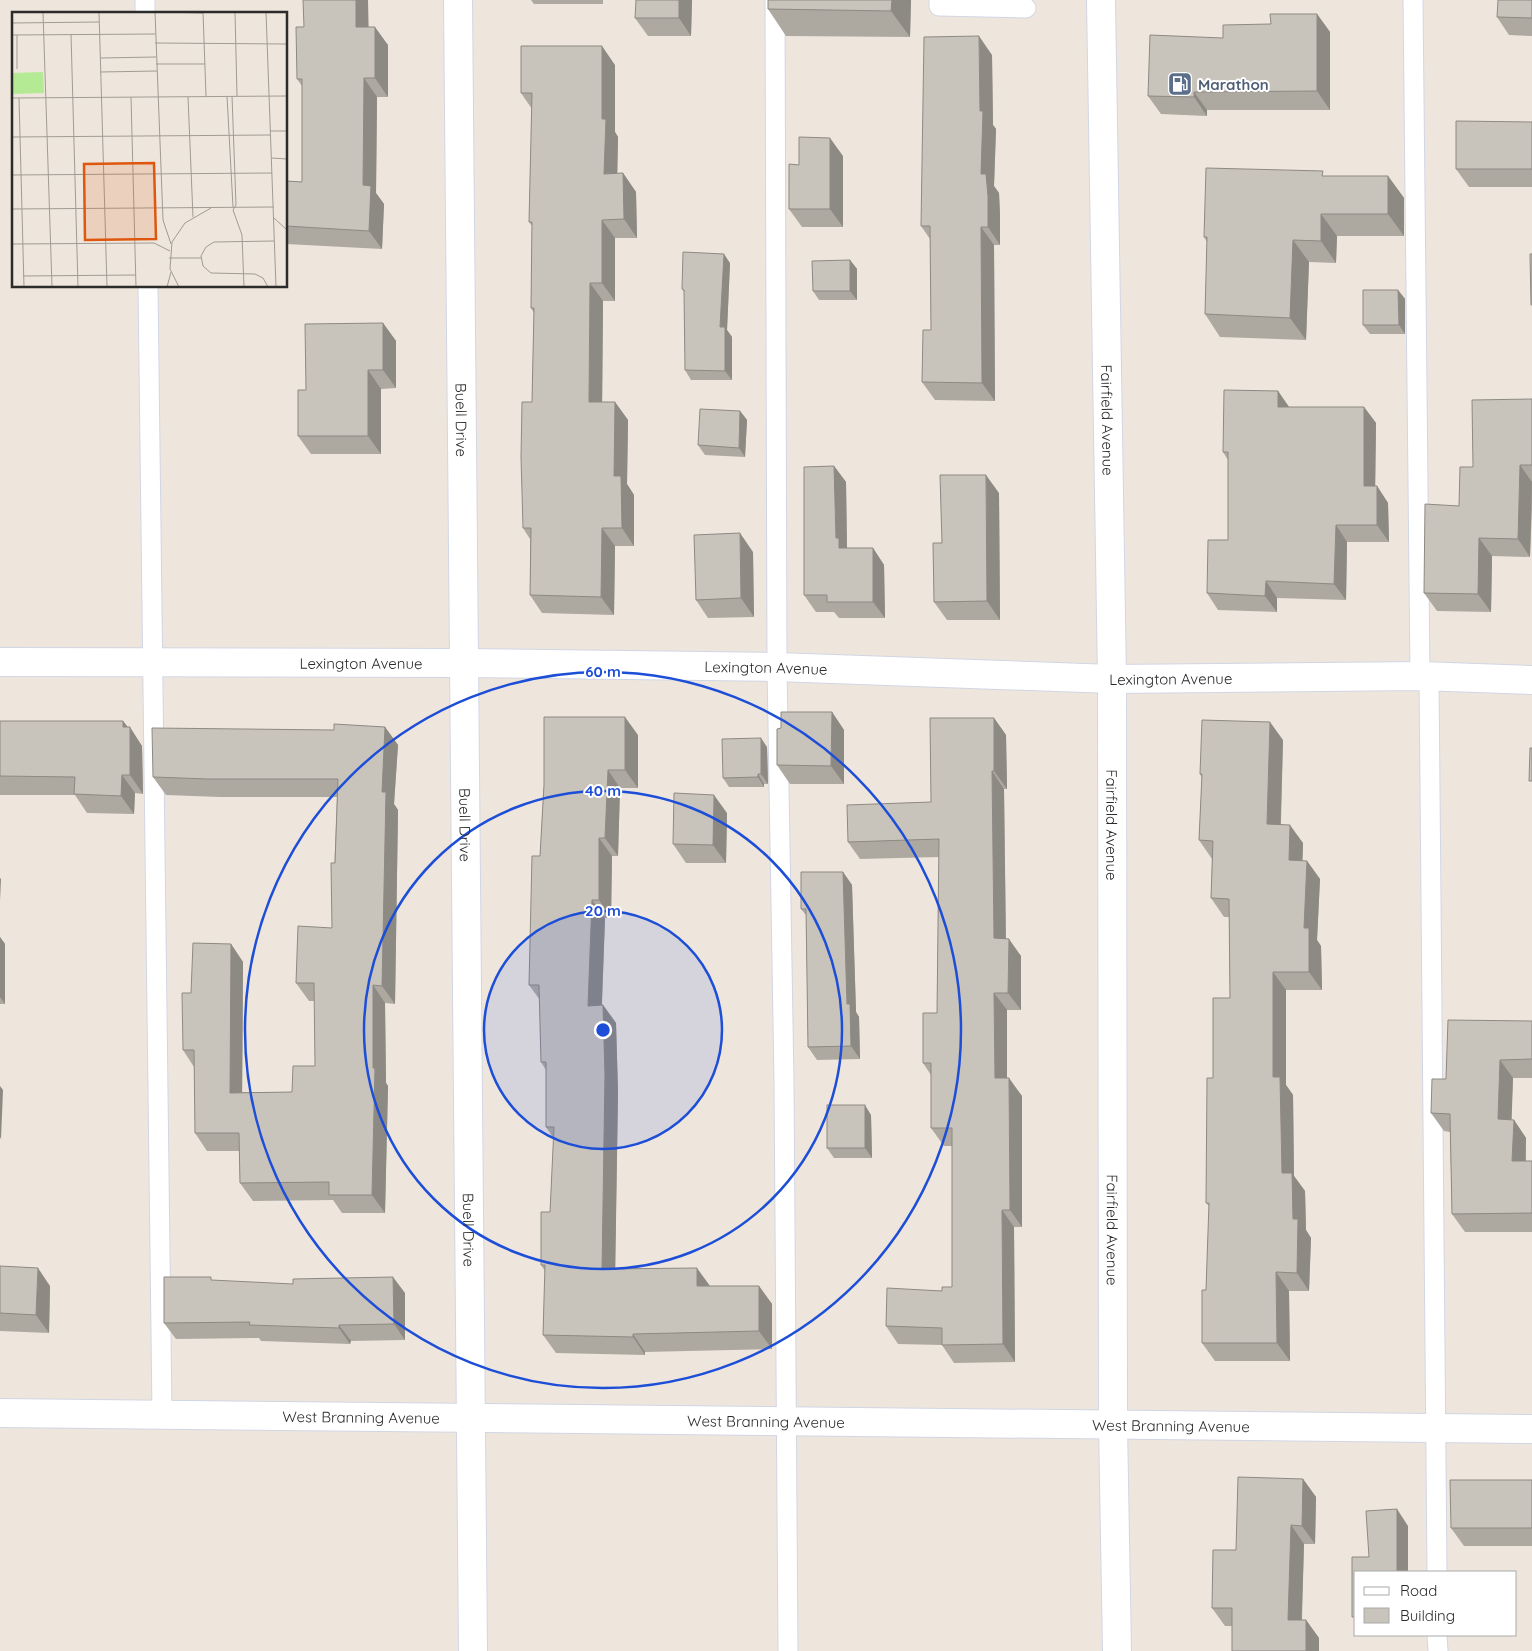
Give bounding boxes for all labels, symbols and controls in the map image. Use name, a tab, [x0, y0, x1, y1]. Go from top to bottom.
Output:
inset map	[12, 12, 288, 288]
fuel station icon: Marathon	[1167, 71, 1193, 97]
place label: Marathon	[1198, 75, 1269, 94]
street label: Fairfield Avenue	[1097, 364, 1118, 476]
street label: Buell Drive	[452, 383, 472, 457]
street label: Lexington Avenue	[299, 653, 423, 672]
street label: Lexington Avenue	[704, 657, 828, 678]
text: 60 m	[585, 662, 621, 681]
street label: Lexington Avenue	[1109, 668, 1232, 689]
street label: Fairfield Avenue	[1103, 769, 1122, 881]
text: 40 m	[585, 781, 621, 800]
street label: Buell Drive	[456, 788, 475, 862]
text: 20 m	[585, 901, 621, 920]
centre of rings	[594, 1021, 612, 1039]
street label: Fairfield Avenue	[1103, 1174, 1122, 1286]
street label: Buell Drive	[459, 1193, 479, 1267]
street label: West Branning Avenue	[282, 1406, 440, 1427]
street label: West Branning Avenue	[687, 1411, 845, 1431]
street label: West Branning Avenue	[1092, 1415, 1250, 1436]
legend	[1354, 1571, 1517, 1636]
text: Road	[1400, 1581, 1437, 1600]
text: Building	[1400, 1606, 1455, 1625]

